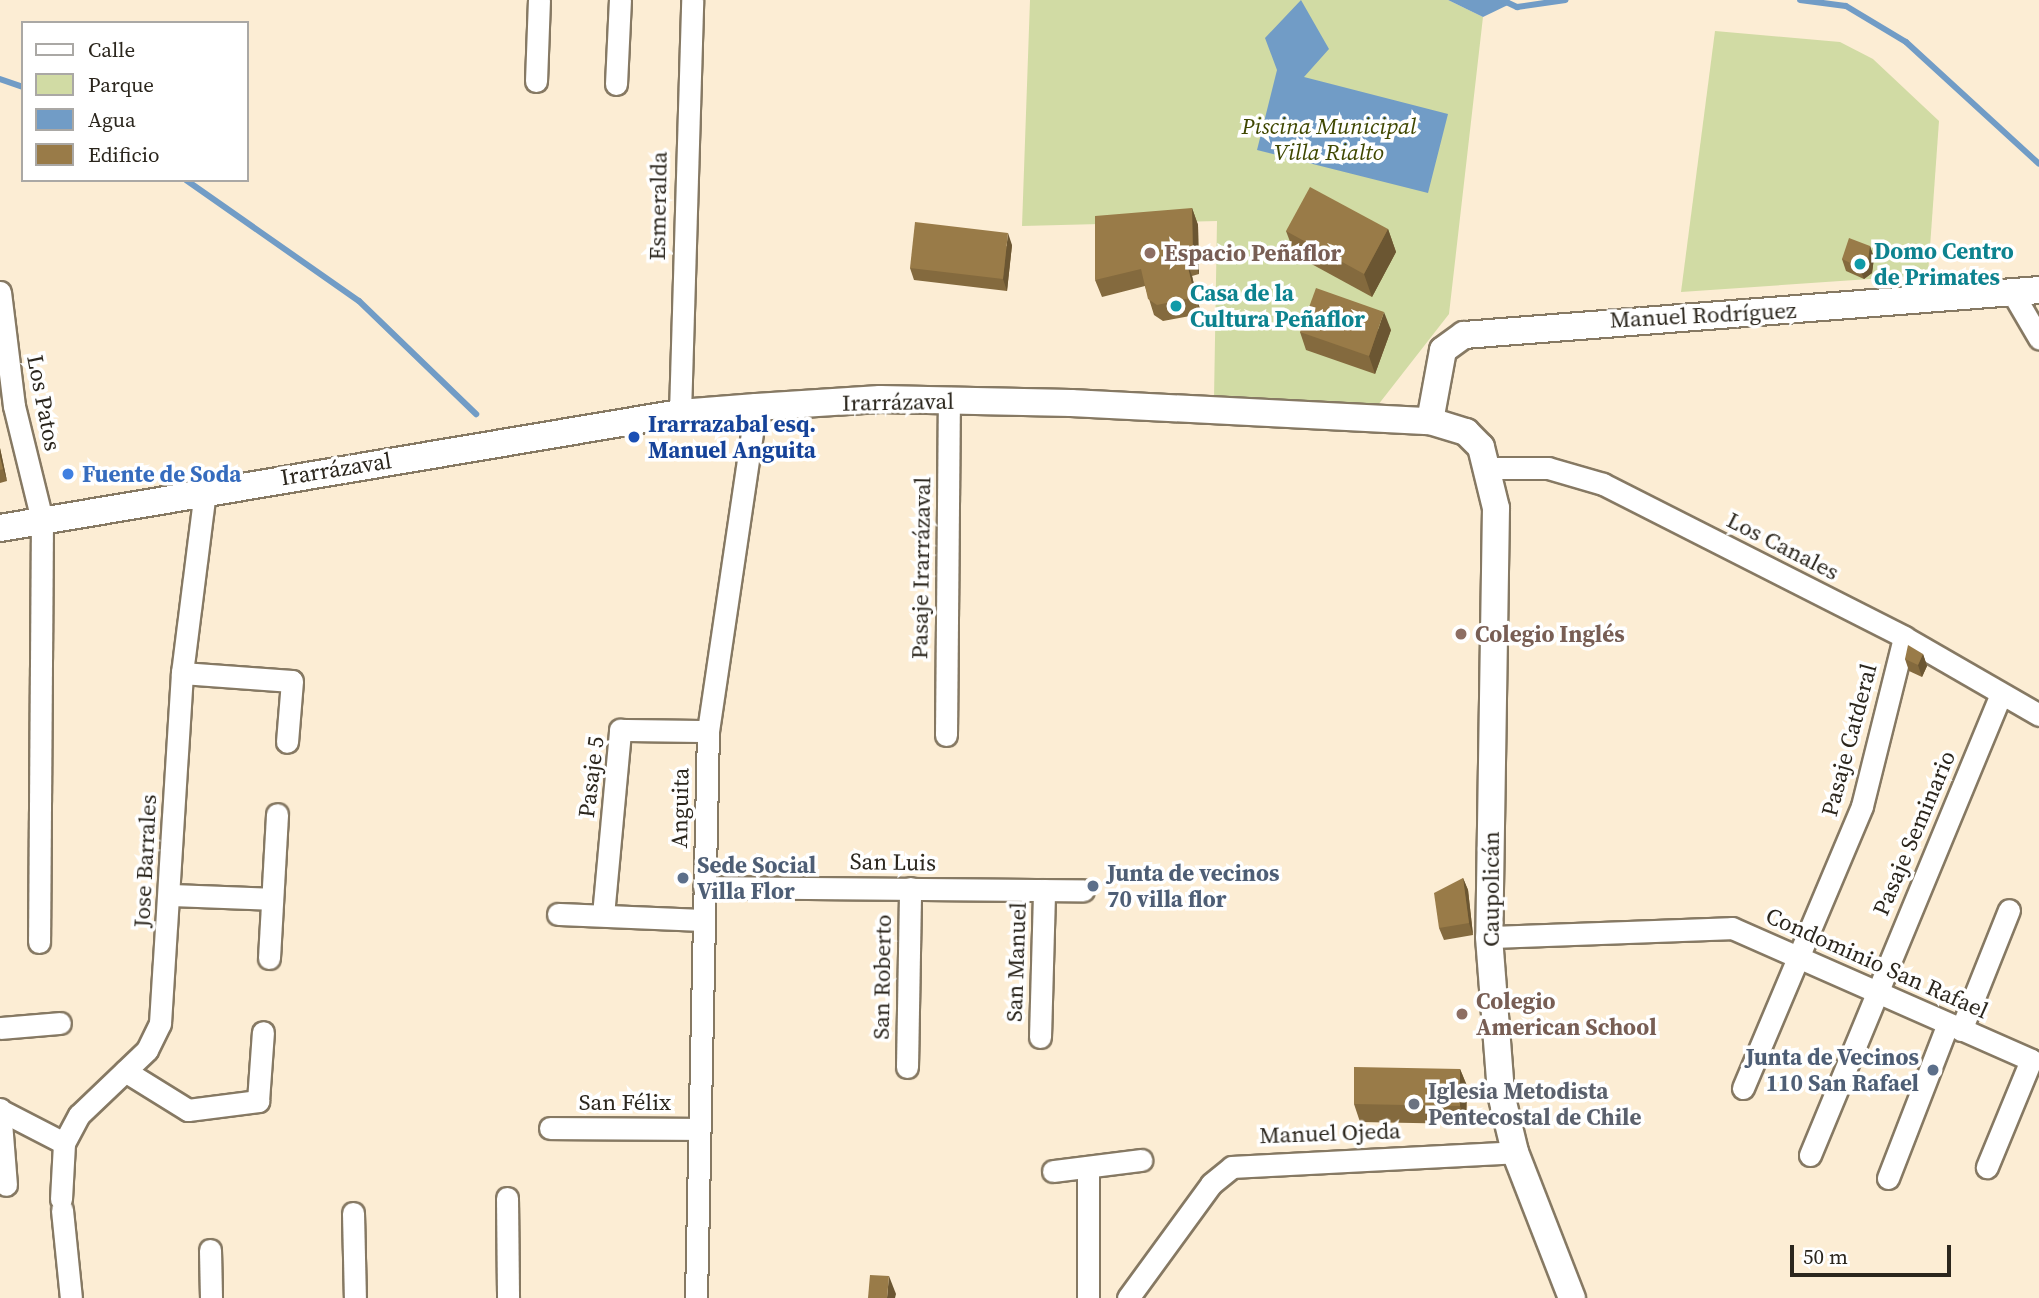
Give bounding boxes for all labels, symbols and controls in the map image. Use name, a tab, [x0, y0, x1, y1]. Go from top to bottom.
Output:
legend	[21, 21, 248, 182]
text: Calle	[88, 35, 135, 64]
text: Parque	[88, 70, 154, 99]
text: Agua	[88, 105, 136, 134]
park label: Piscina Municipal Villa Rialto	[1241, 112, 1417, 166]
text: Edificio	[88, 140, 160, 169]
street label: Esmeralda	[643, 151, 673, 261]
place label: Domo Centro de Primates	[1874, 237, 2014, 291]
place label: Espacio Peñaflor	[1164, 239, 1341, 267]
marker: Espacio Peñaflor	[1142, 245, 1158, 261]
marker: Domo Centro de Primates	[1852, 256, 1868, 272]
place label: Casa de la Cultura Peñaflor	[1190, 279, 1365, 333]
street label: Manuel Rodríguez	[1609, 296, 1797, 334]
marker: Casa de la Cultura Peñaflor	[1168, 298, 1184, 314]
street label: Los Patos	[21, 353, 67, 453]
street label: Irarrázaval	[842, 387, 954, 417]
place label: Irarrazabal esq. Manuel Anguita	[648, 410, 816, 464]
marker: Irarrazabal esq. Manuel Anguita	[626, 429, 642, 445]
street label: Irarrázaval	[279, 447, 393, 491]
place label: Fuente de Soda	[82, 460, 241, 488]
marker: Fuente de Soda	[60, 466, 76, 482]
street label: Pasaje Irarrázaval	[906, 477, 936, 659]
street label: Los Canales	[1722, 506, 1844, 586]
place label: Colegio Inglés	[1475, 620, 1625, 648]
marker: Colegio Inglés	[1453, 626, 1469, 642]
street label: Pasaje Catderal	[1815, 661, 1883, 819]
street label: Pasaje 5	[572, 735, 610, 819]
street label: Pasaje Seminario	[1867, 746, 1961, 920]
street label: Anguita	[665, 767, 695, 849]
street label: Jose Barrales	[128, 794, 162, 928]
street label: Caupolicán	[1477, 831, 1505, 947]
street label: San Luis	[850, 847, 936, 877]
place label: Sede Social Villa Flor	[697, 851, 816, 905]
place label: Junta de vecinos 70 villa flor	[1107, 859, 1279, 913]
marker: Sede Social Villa Flor	[675, 870, 691, 886]
marker: Junta de vecinos 70 villa flor	[1085, 878, 1101, 894]
street label: Condominio San Rafael	[1761, 901, 1993, 1025]
street label: San Manuel	[1000, 902, 1032, 1022]
street label: San Roberto	[867, 914, 897, 1040]
place label: Colegio American School	[1476, 987, 1657, 1041]
marker: Colegio American School	[1454, 1006, 1470, 1022]
place label: Junta de Vecinos 110 San Rafael	[1745, 1043, 1919, 1097]
marker: Junta de Vecinos 110 San Rafael	[1925, 1062, 1941, 1078]
place label: Iglesia Metodista Pentecostal de Chile	[1428, 1077, 1641, 1131]
street label: San Félix	[579, 1088, 671, 1116]
marker: Iglesia Metodista Pentecostal de Chile	[1406, 1096, 1422, 1112]
street label: Manuel Ojeda	[1259, 1117, 1401, 1149]
scale bar	[1794, 1232, 1955, 1276]
text: 50 m	[1803, 1242, 1848, 1271]

